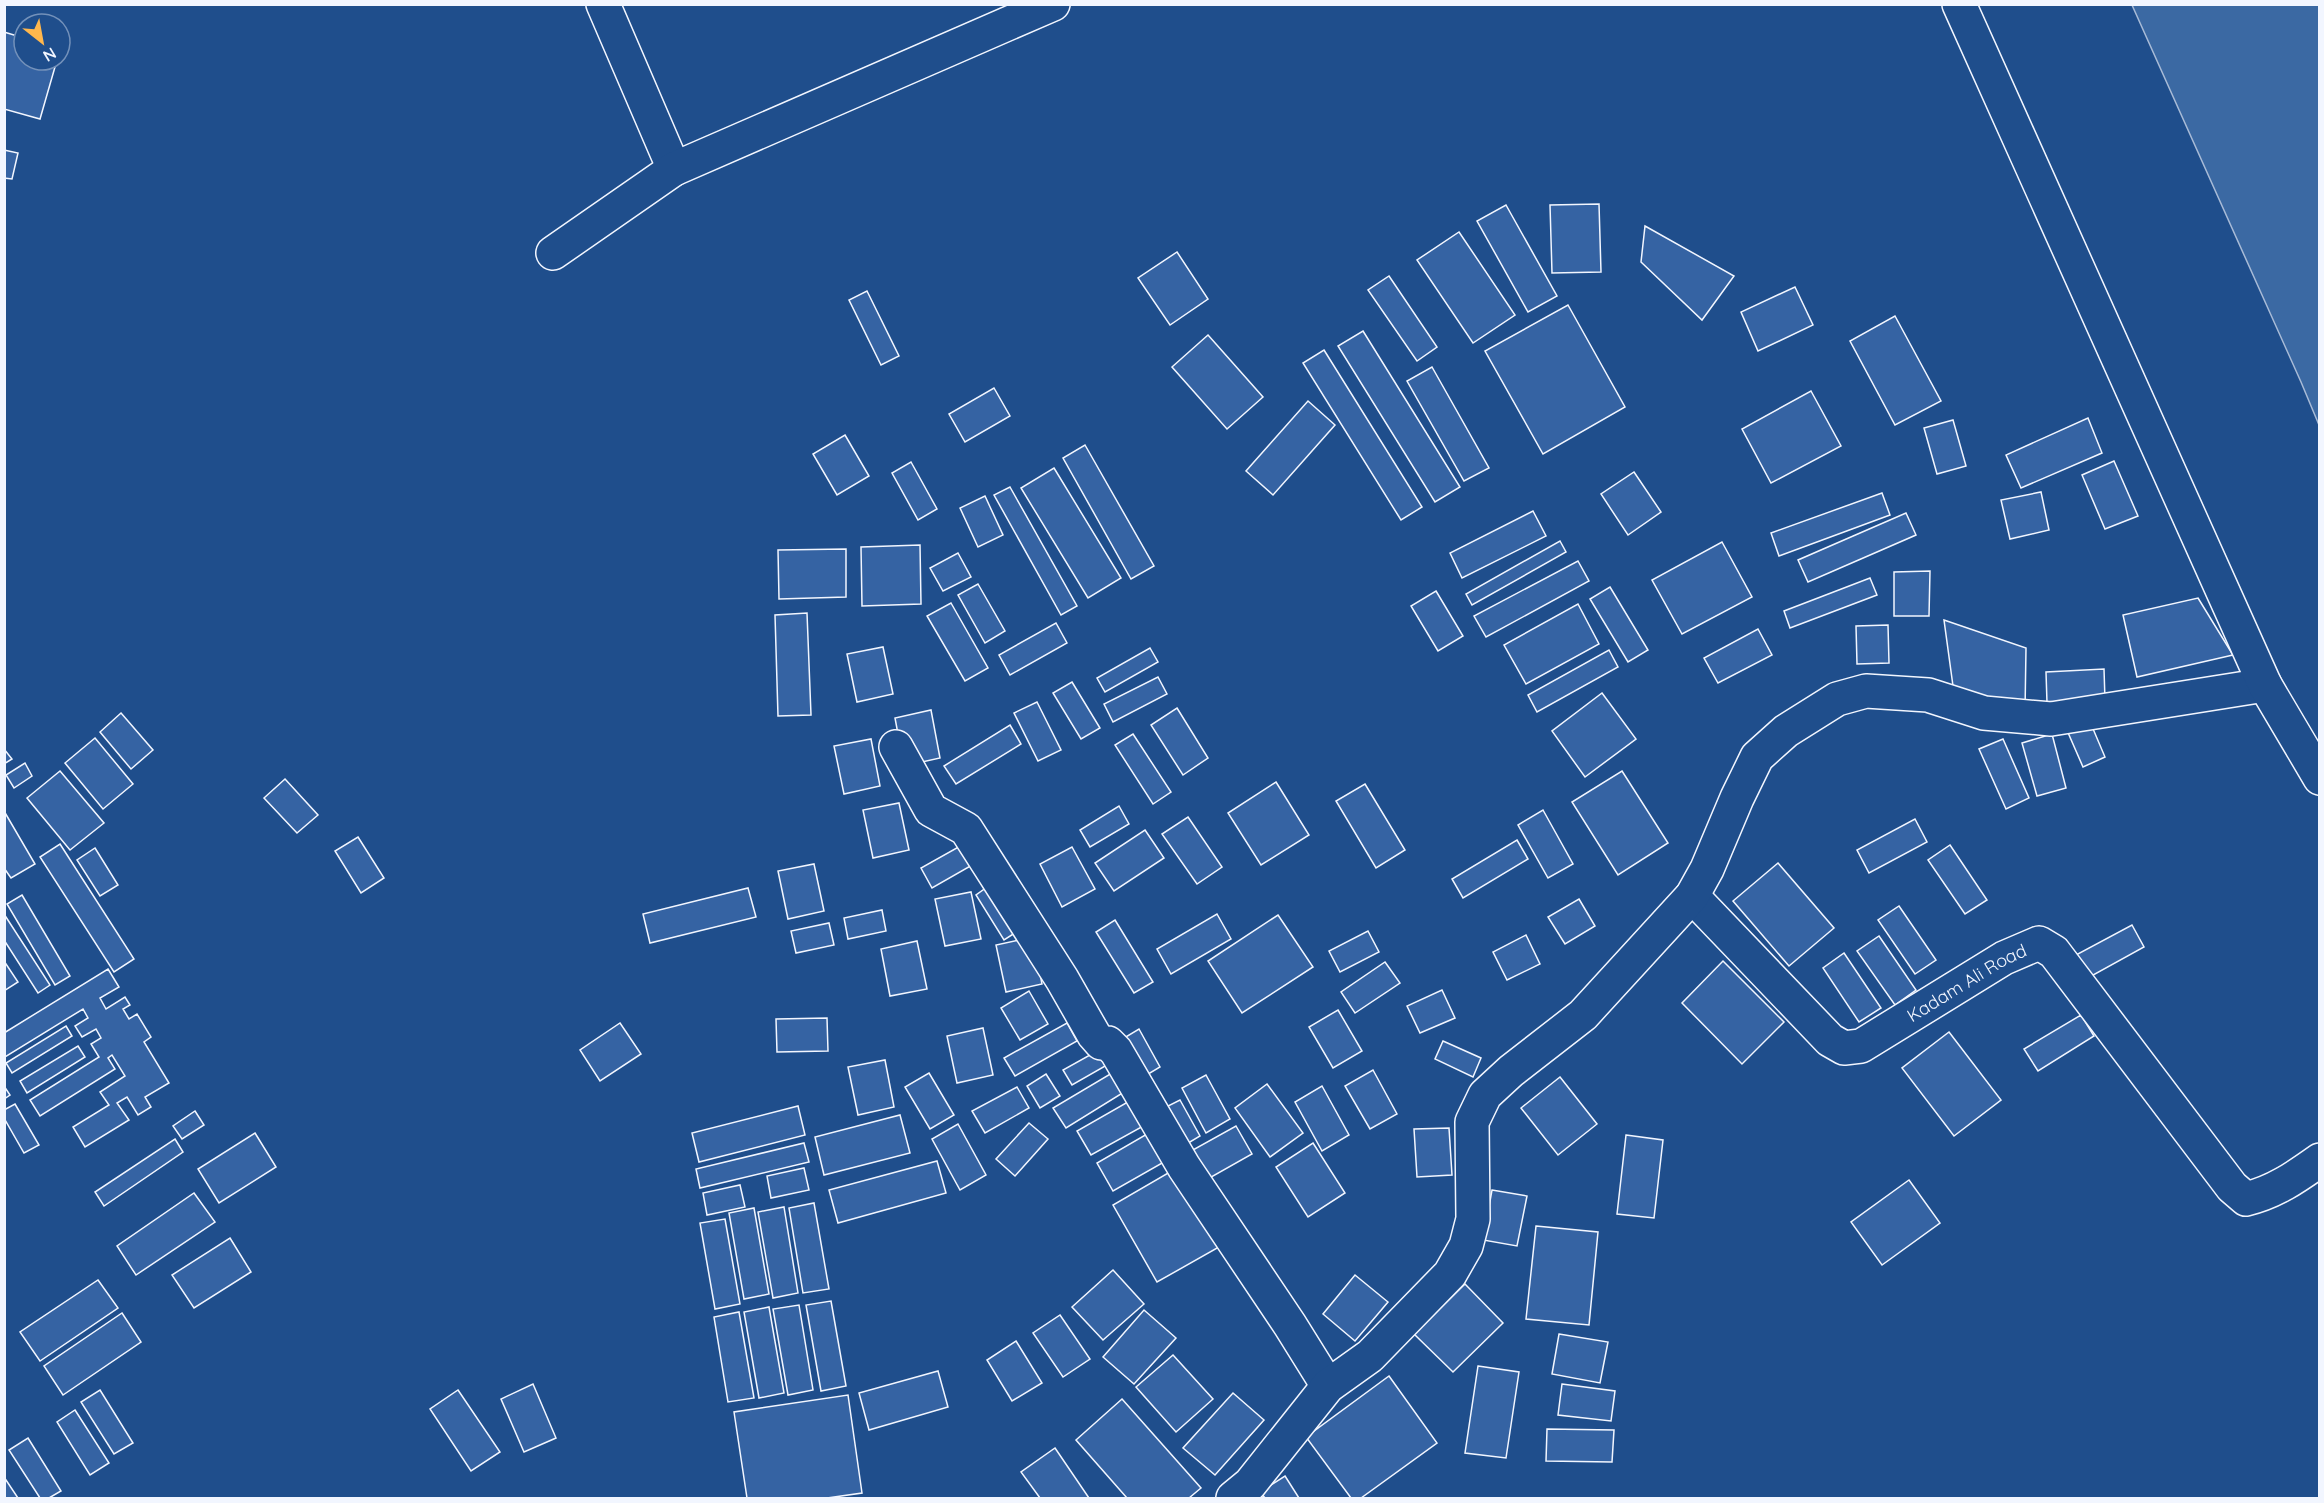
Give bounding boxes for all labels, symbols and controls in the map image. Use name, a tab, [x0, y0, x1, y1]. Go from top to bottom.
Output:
north arrow	[12, 12, 72, 72]
text: N	[40, 43, 60, 66]
street label: Kadam Ali Road	[1902, 938, 2030, 1027]

